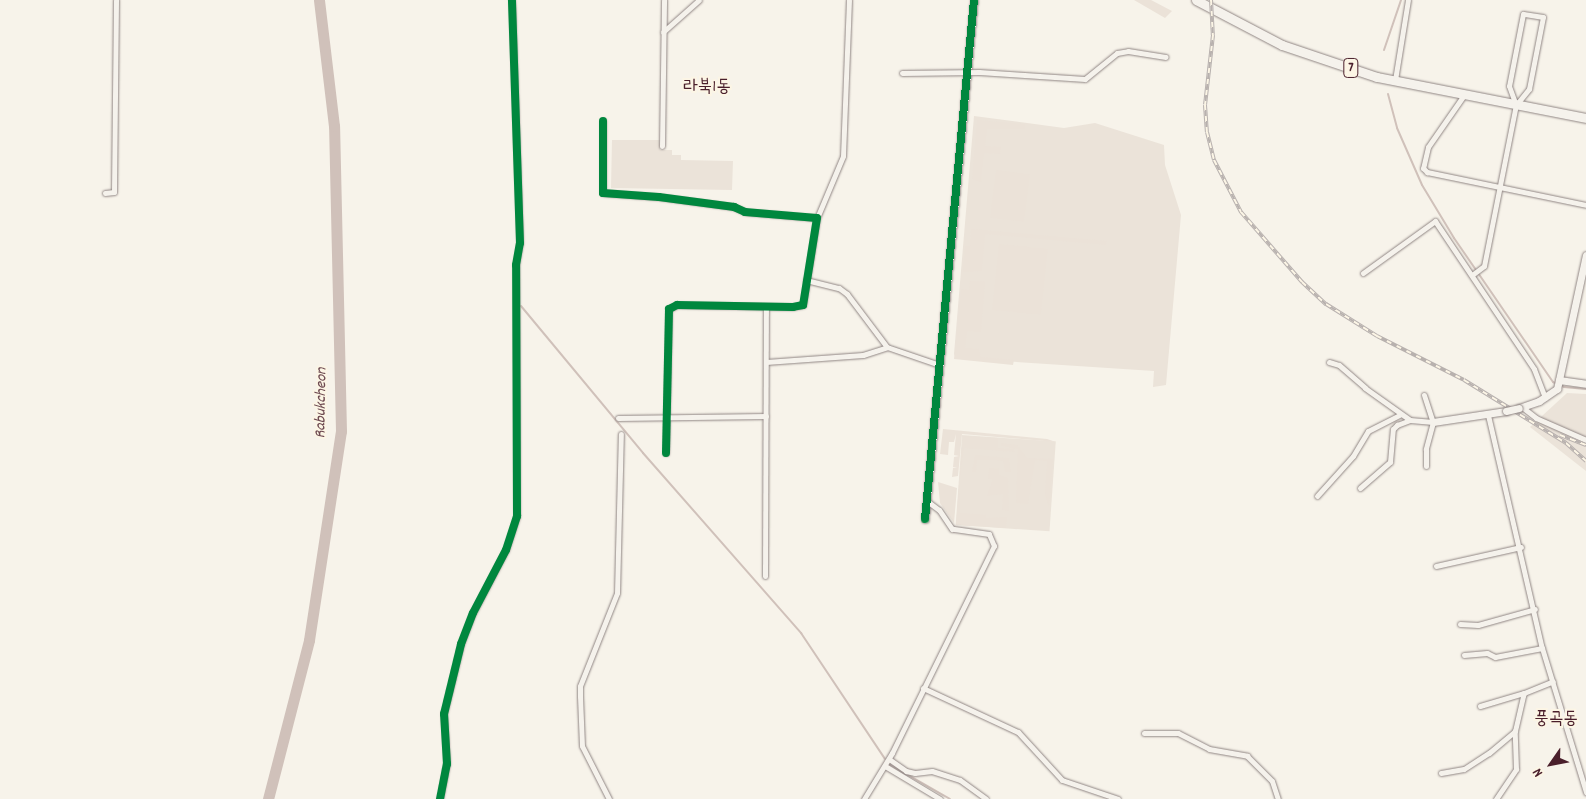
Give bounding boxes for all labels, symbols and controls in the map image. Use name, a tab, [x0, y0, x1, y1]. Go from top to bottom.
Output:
road number: 7	[1342, 56, 1360, 80]
district label: 라북1동	[683, 77, 731, 99]
water label: Rabukcheon	[312, 367, 332, 439]
district label: 풍곡동	[1534, 709, 1578, 731]
north arrow	[1526, 739, 1576, 789]
text: N	[1528, 764, 1549, 781]

